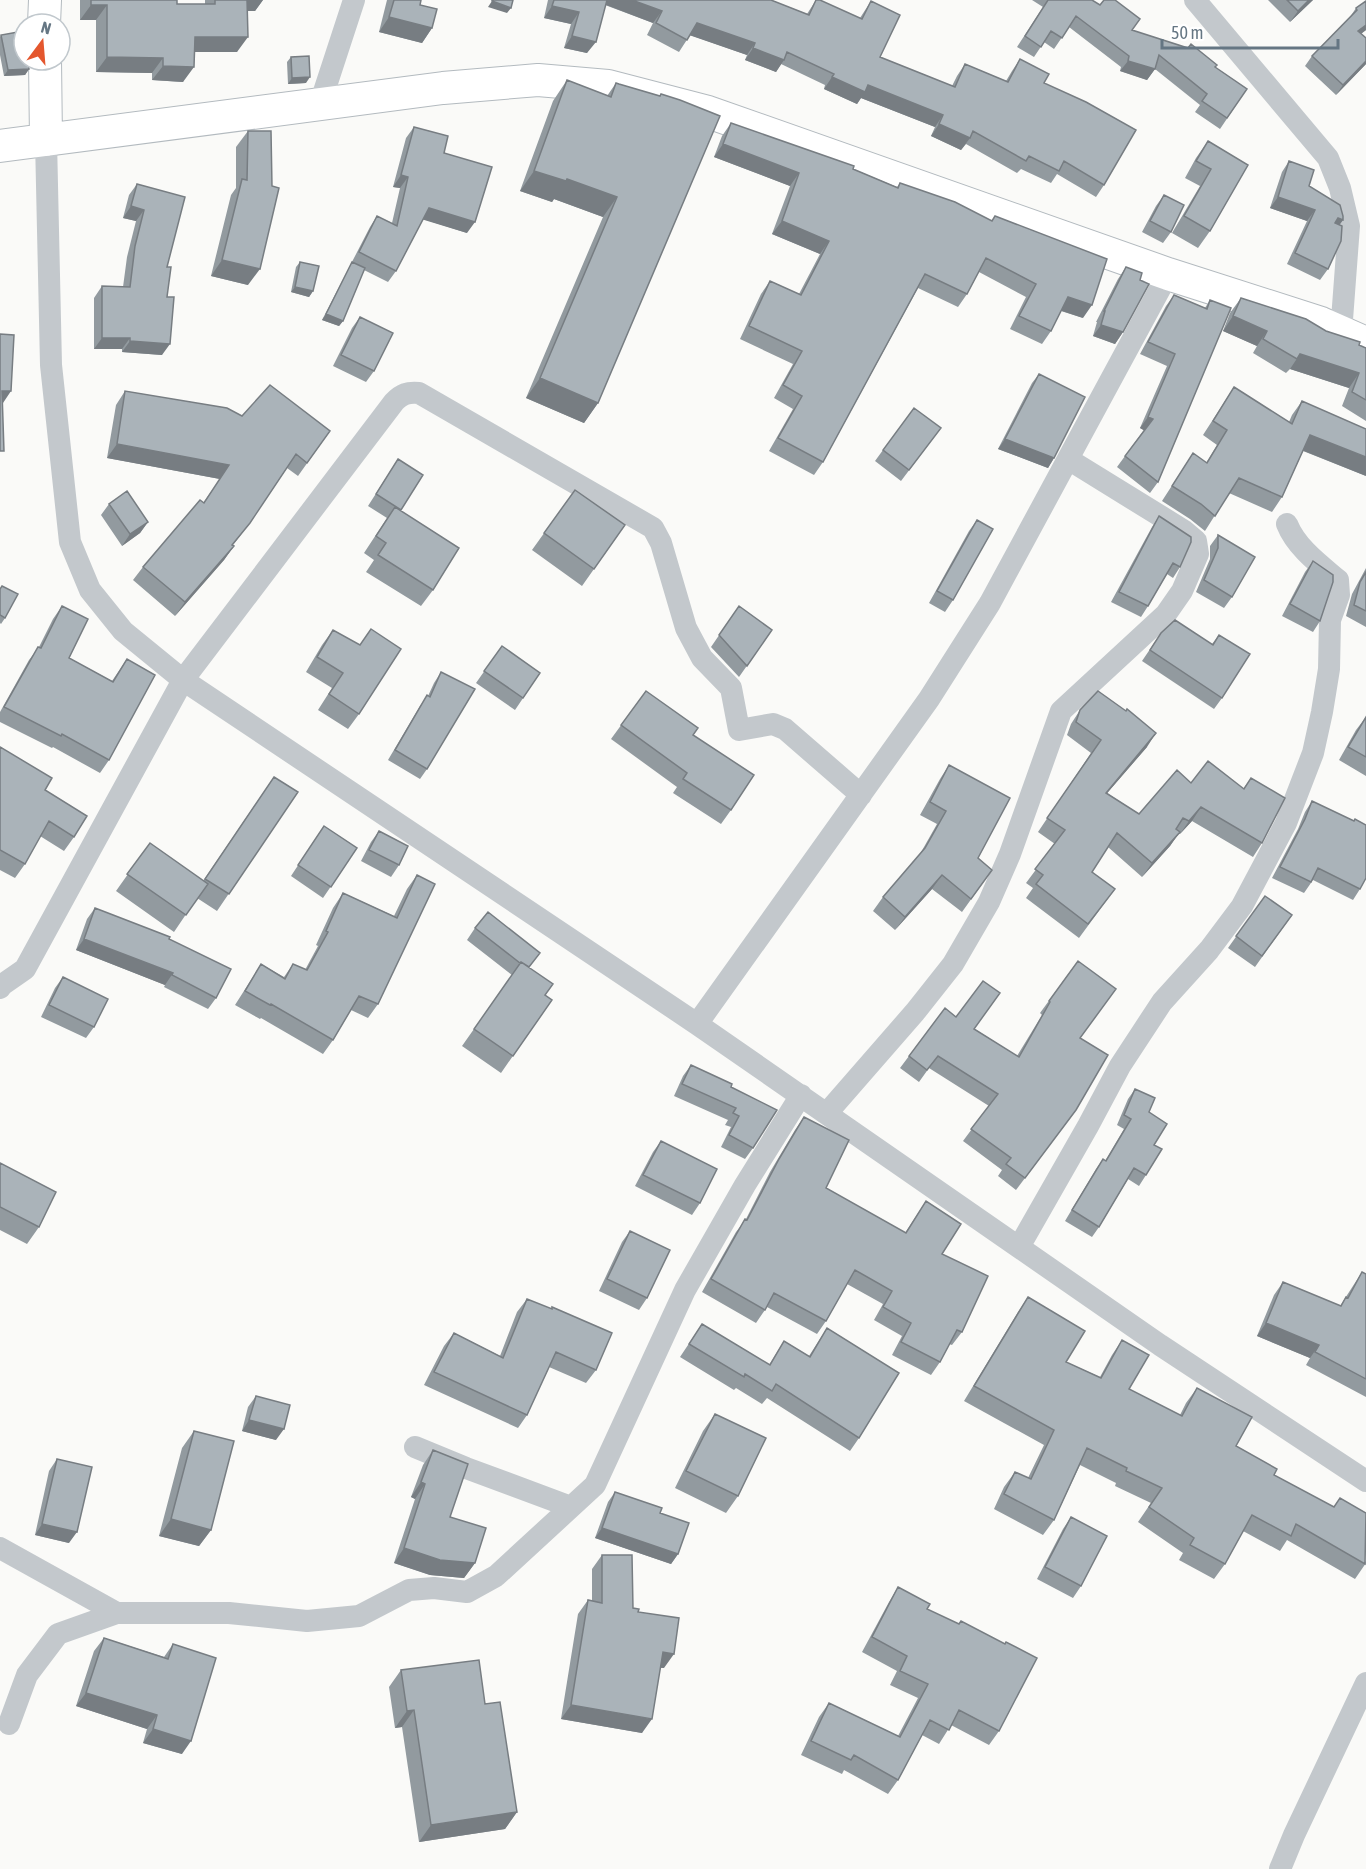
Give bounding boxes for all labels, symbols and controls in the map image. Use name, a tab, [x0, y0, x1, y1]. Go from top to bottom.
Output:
north arrow	[12, 12, 72, 72]
scale bar	[1162, 12, 1338, 50]
text: N	[39, 18, 53, 38]
text: 50 m	[1171, 22, 1203, 43]

